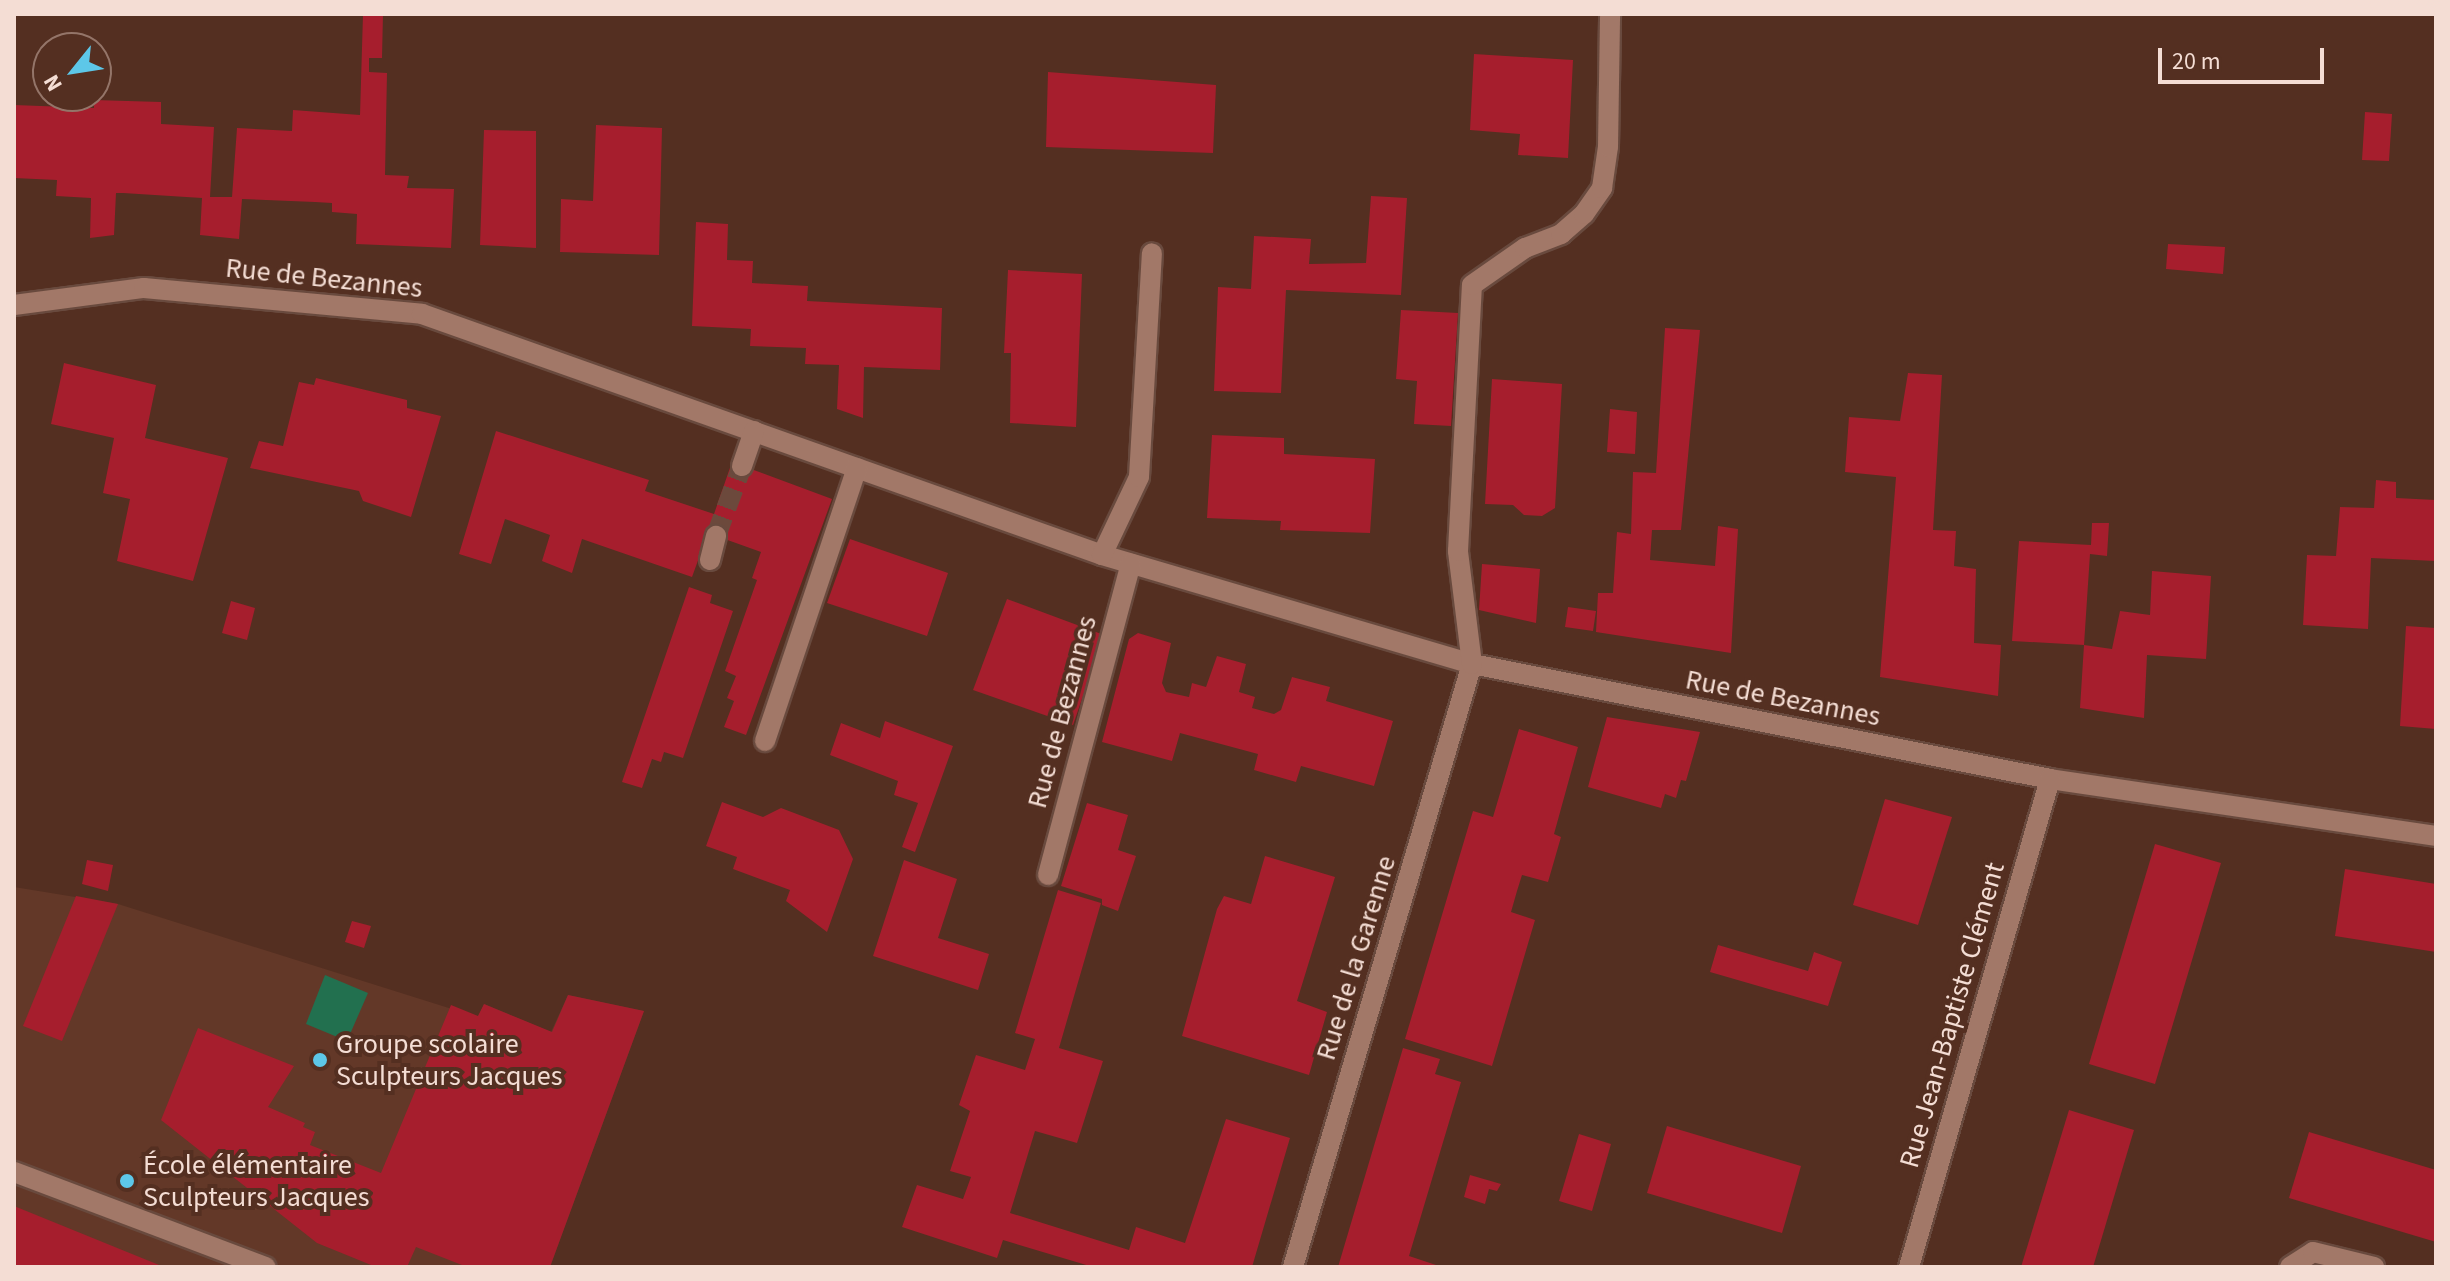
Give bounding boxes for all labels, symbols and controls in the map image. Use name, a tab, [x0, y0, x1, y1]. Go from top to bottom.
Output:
north arrow	[32, 32, 112, 112]
scale bar	[2162, 32, 2328, 82]
text: 20 m	[2172, 44, 2221, 79]
text: N	[35, 69, 70, 97]
street label: Rue de Bezannes	[224, 251, 424, 305]
street label: Rue de Bezannes	[1020, 612, 1104, 812]
street label: Rue de Bezannes	[1683, 663, 1883, 733]
street label: Rue de la Garenne	[1309, 852, 1403, 1064]
street label: Rue Jean-Baptiste Clément	[1892, 858, 2012, 1172]
place label: Groupe scolaire Sculpteurs Jacques	[336, 1027, 562, 1093]
marker: Groupe scolaire Sculpteurs Jacques	[311, 1051, 329, 1069]
place label: École élémentaire Sculpteurs Jacques	[143, 1148, 369, 1214]
marker: École élémentaire Sculpteurs Jacques	[118, 1172, 136, 1190]

